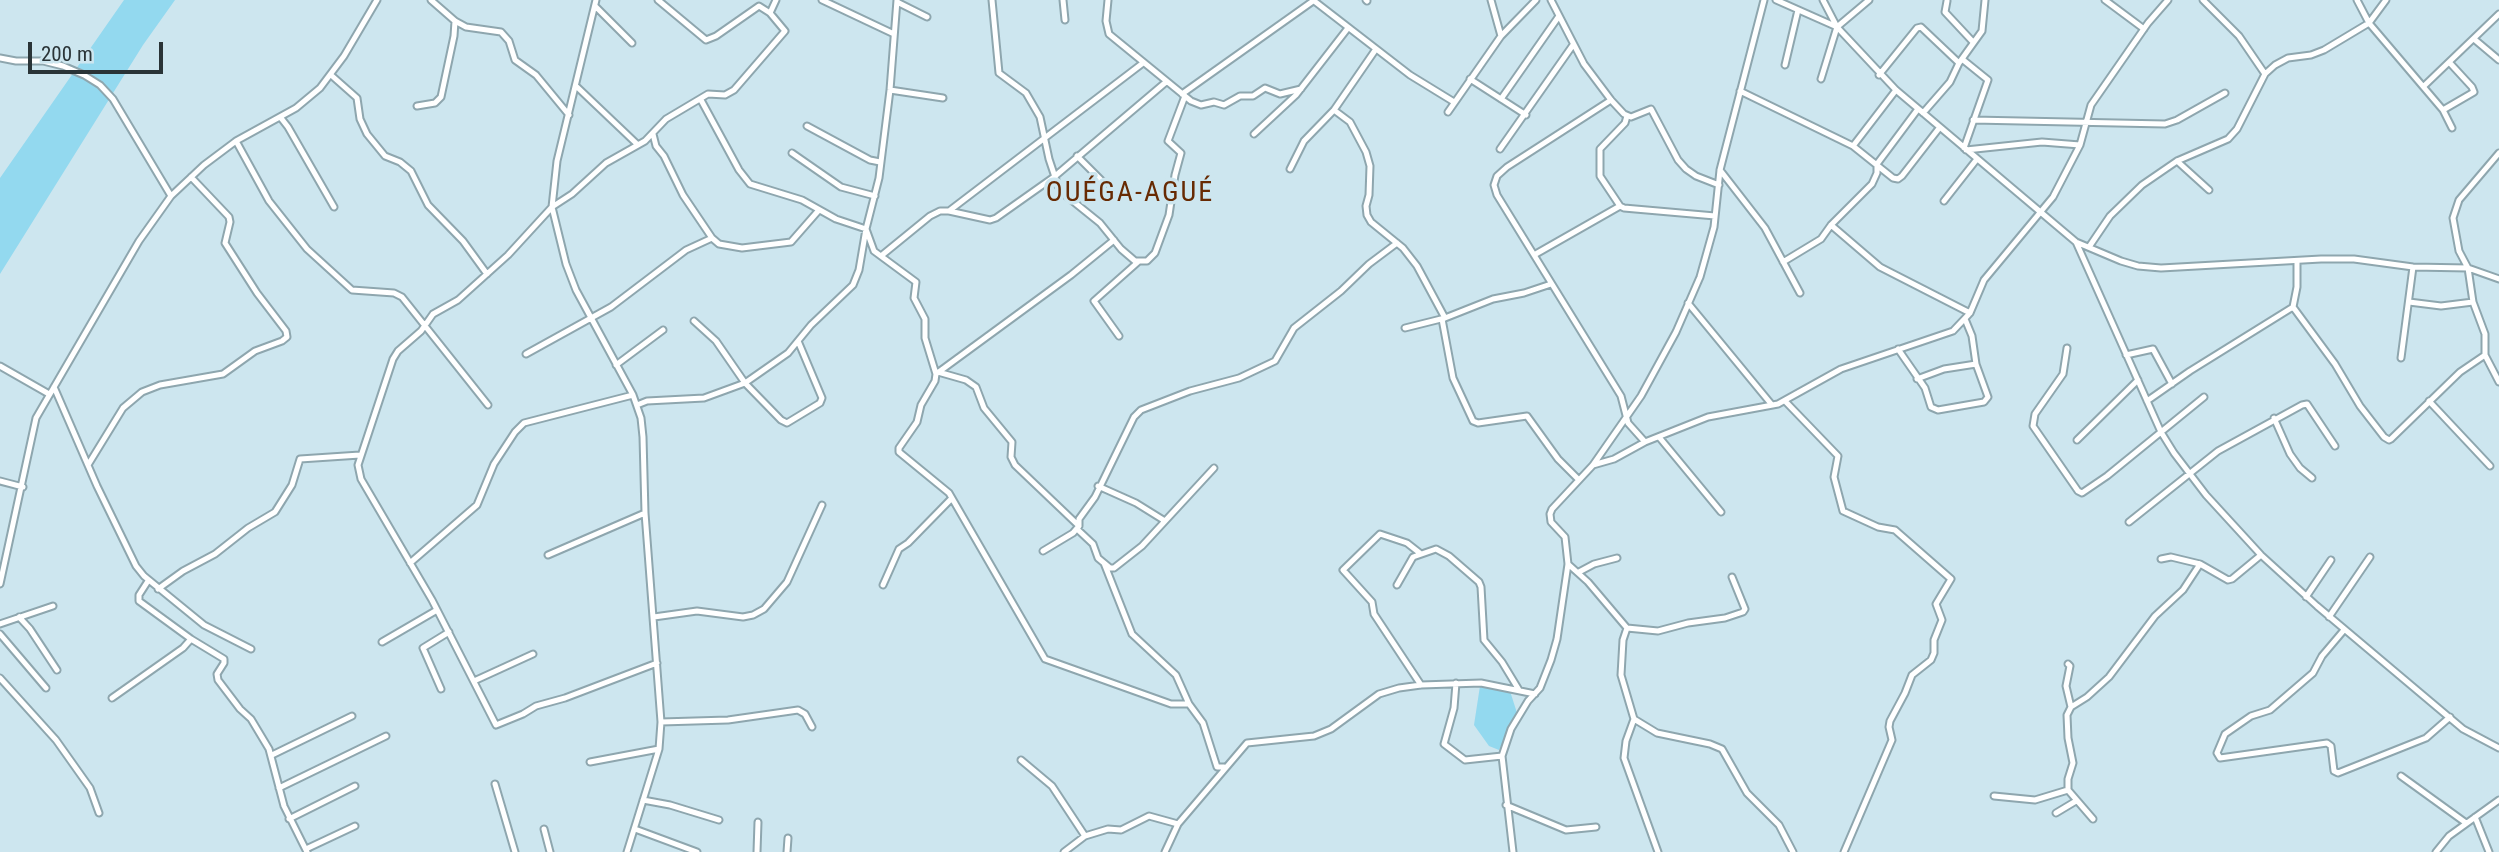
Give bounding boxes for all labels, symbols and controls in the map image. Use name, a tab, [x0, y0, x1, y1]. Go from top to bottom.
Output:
scale bar	[32, 28, 166, 72]
text: 200 m	[41, 42, 93, 66]
district label: OUÉGA-AGUÉ	[1047, 177, 1213, 211]

